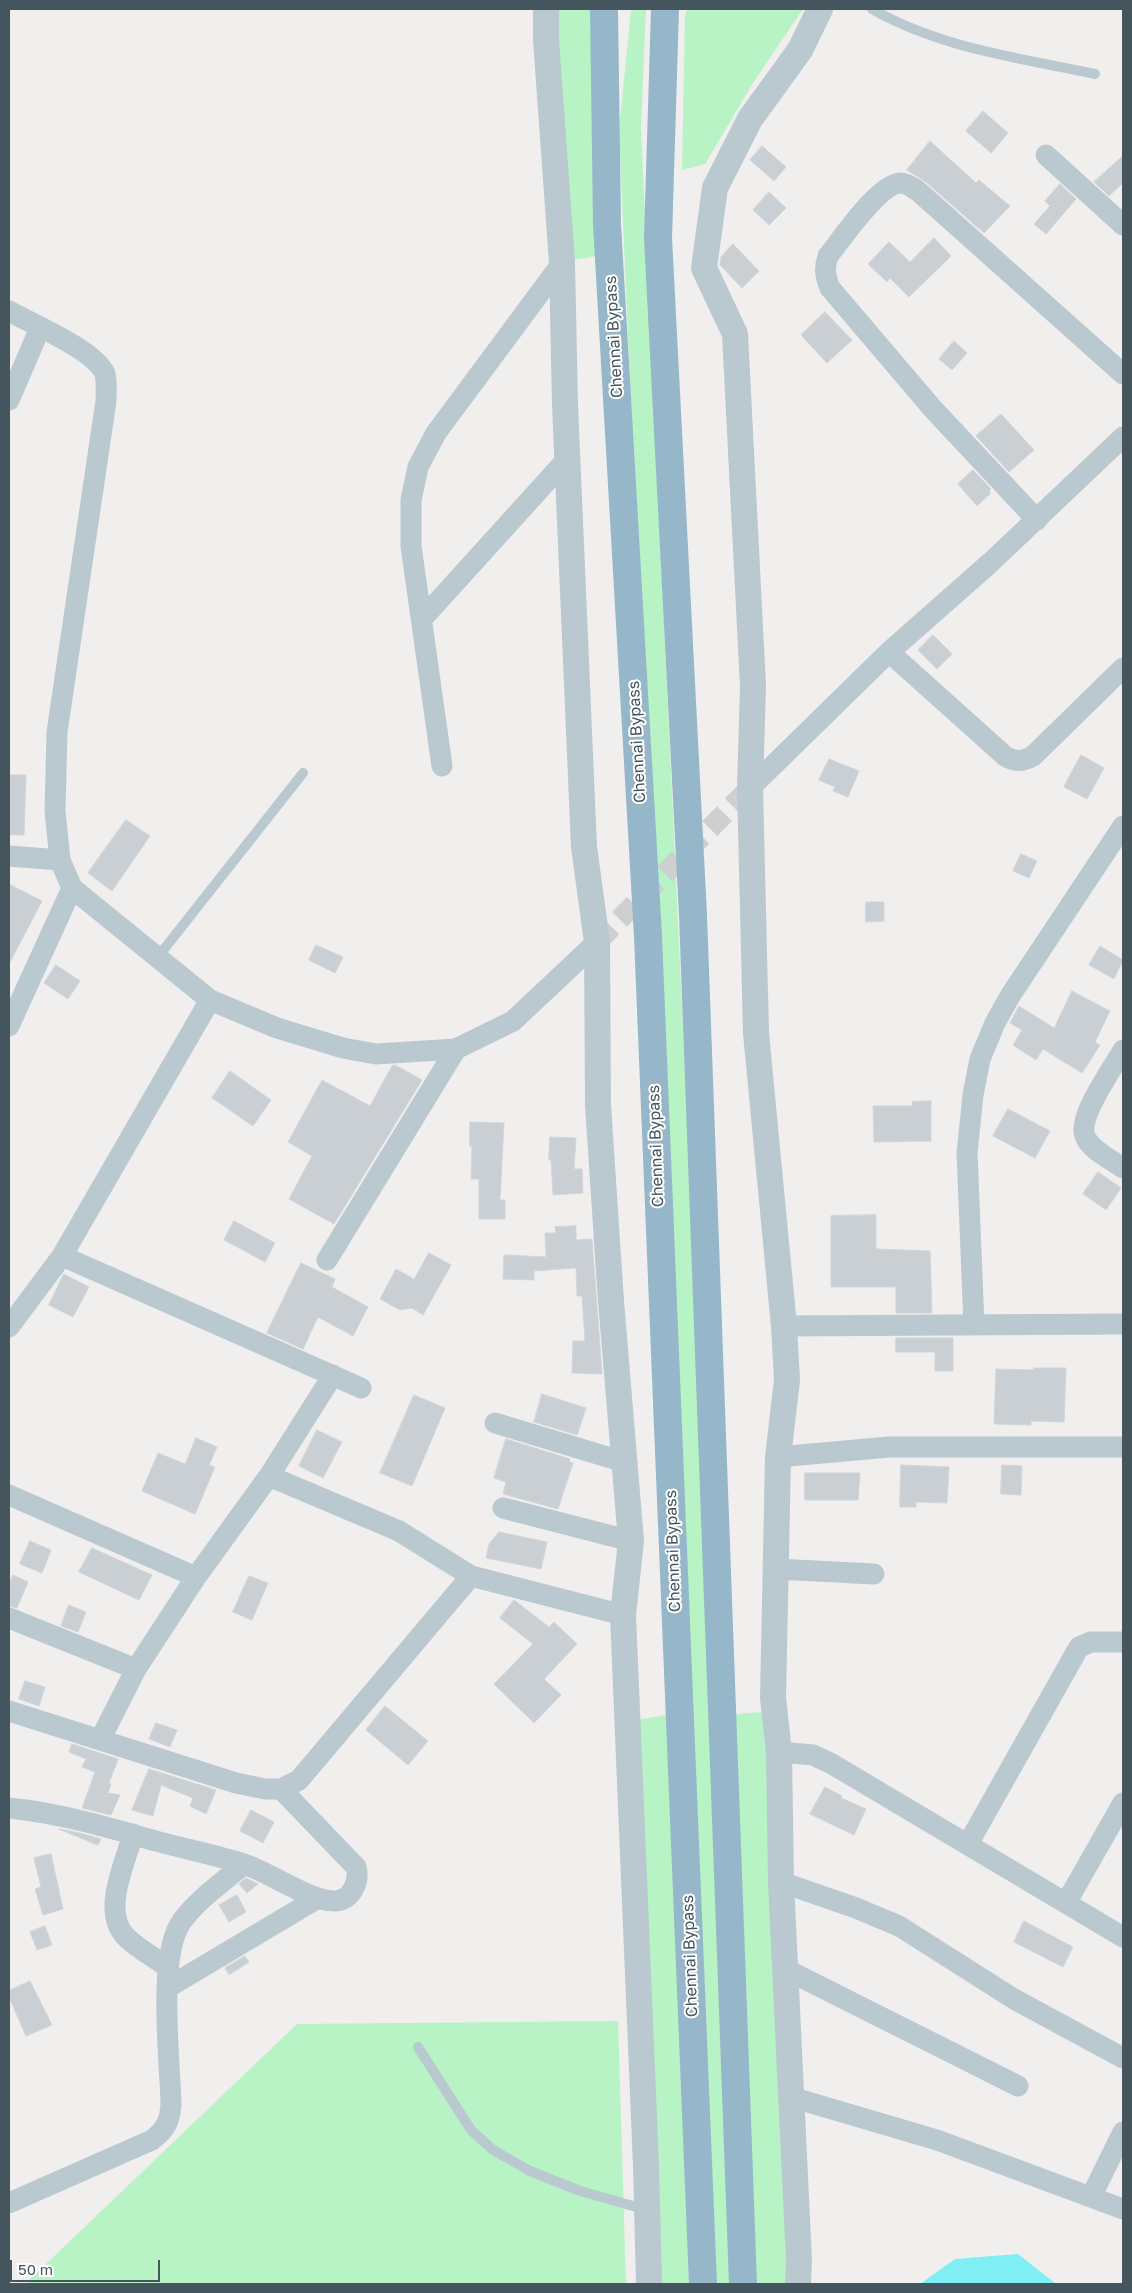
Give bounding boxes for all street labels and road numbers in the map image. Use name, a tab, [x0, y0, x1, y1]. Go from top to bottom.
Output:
street label: Chennai Bypass	[601, 275, 627, 399]
street label: Chennai Bypass	[624, 680, 650, 804]
street label: Chennai Bypass	[644, 1085, 668, 1207]
street label: Chennai Bypass	[661, 1490, 685, 1612]
street label: Chennai Bypass	[678, 1895, 702, 2017]

